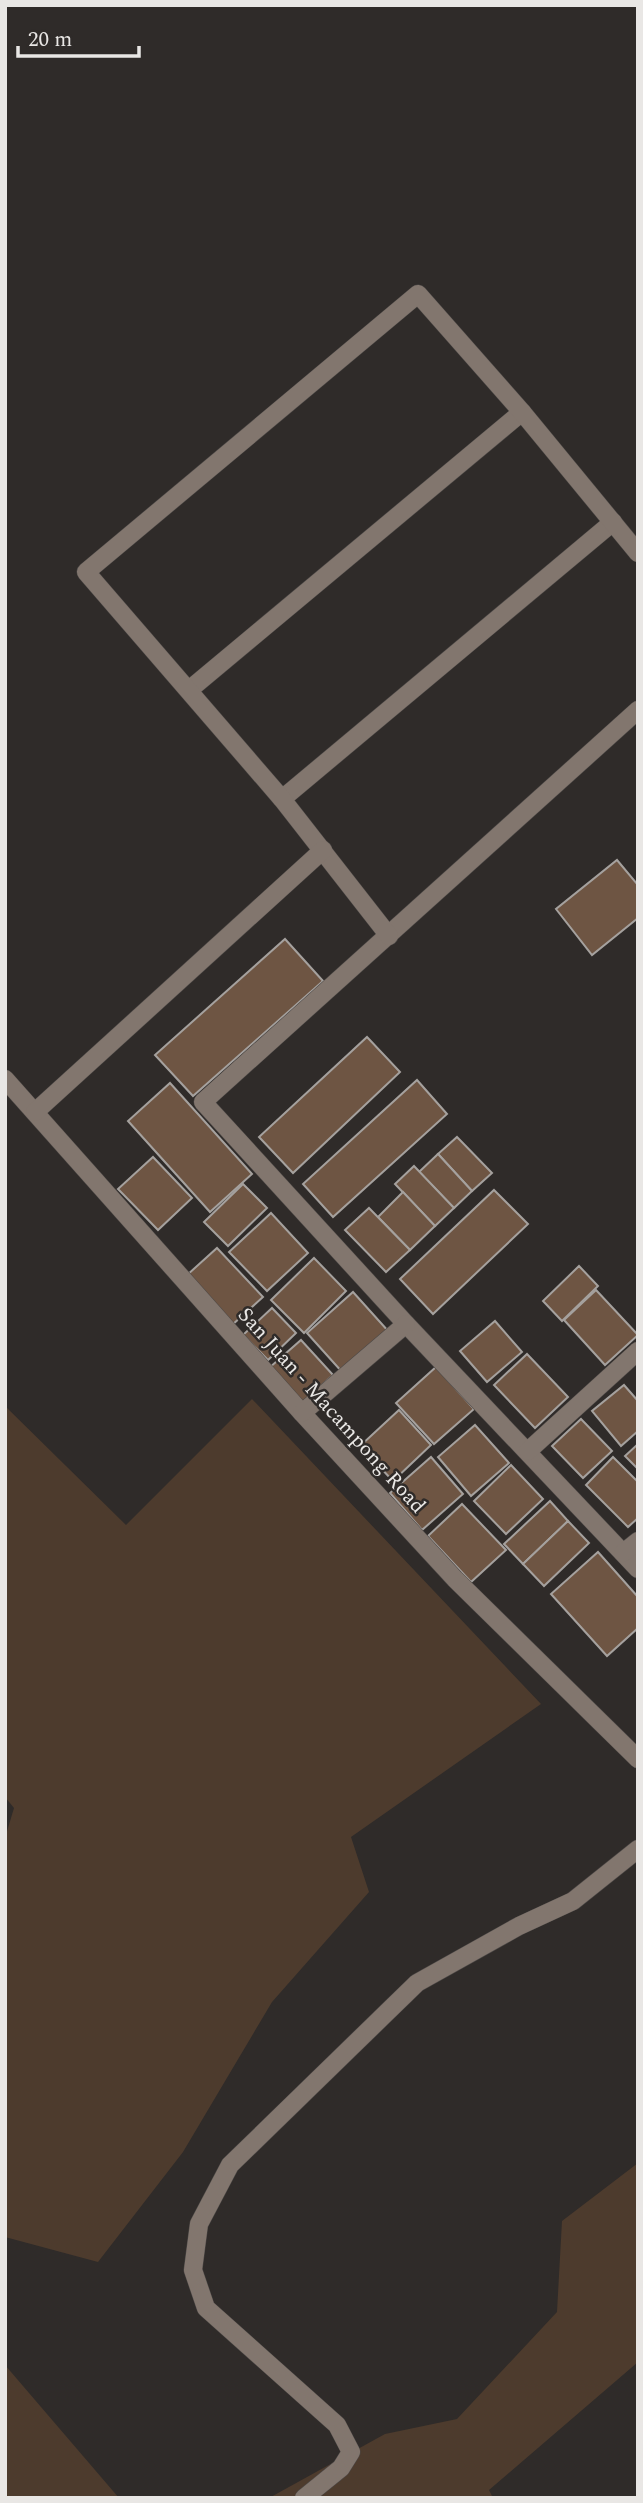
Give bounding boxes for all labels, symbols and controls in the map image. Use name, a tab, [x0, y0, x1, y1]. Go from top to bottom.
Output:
scale bar	[18, 14, 138, 58]
text: 20 m	[28, 24, 72, 56]
street label: San Juan - Macampong Road	[230, 1300, 433, 1521]

